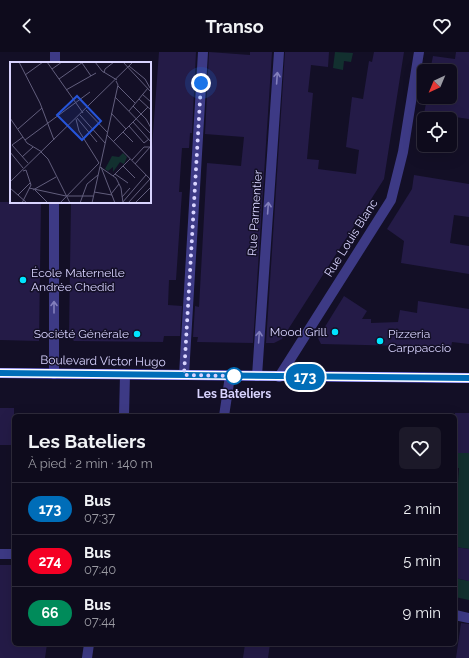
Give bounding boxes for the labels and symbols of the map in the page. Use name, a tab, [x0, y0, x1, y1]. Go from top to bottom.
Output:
inset map	[10, 62, 151, 203]
north arrow	[417, 64, 457, 104]
one-way arrow	[273, 72, 281, 85]
your location	[191, 73, 211, 93]
street label: Rue Parmentier	[245, 169, 265, 256]
street label: Rue Louis Blanc	[321, 196, 381, 279]
one-way arrow	[265, 202, 272, 215]
place label: École Maternelle Andrée Chedid	[31, 266, 125, 294]
marker: École Maternelle Andrée Chedid	[18, 275, 28, 285]
one-way arrow	[50, 301, 58, 314]
place label: Mood Grill	[270, 325, 328, 339]
place label: Société Générale	[34, 327, 129, 341]
marker: Mood Grill	[330, 327, 340, 337]
place label: Pizzeria Carppaccio	[388, 327, 451, 355]
marker: Société Générale	[132, 329, 142, 339]
one-way arrow	[256, 331, 263, 344]
marker: Pizzeria Carppaccio	[375, 336, 385, 346]
street label: Boulevard Victor Hugo	[40, 353, 166, 369]
line badge: 173	[282, 364, 328, 390]
marker: Les Bateliers	[225, 367, 243, 385]
place label: Les Bateliers	[197, 387, 271, 401]

